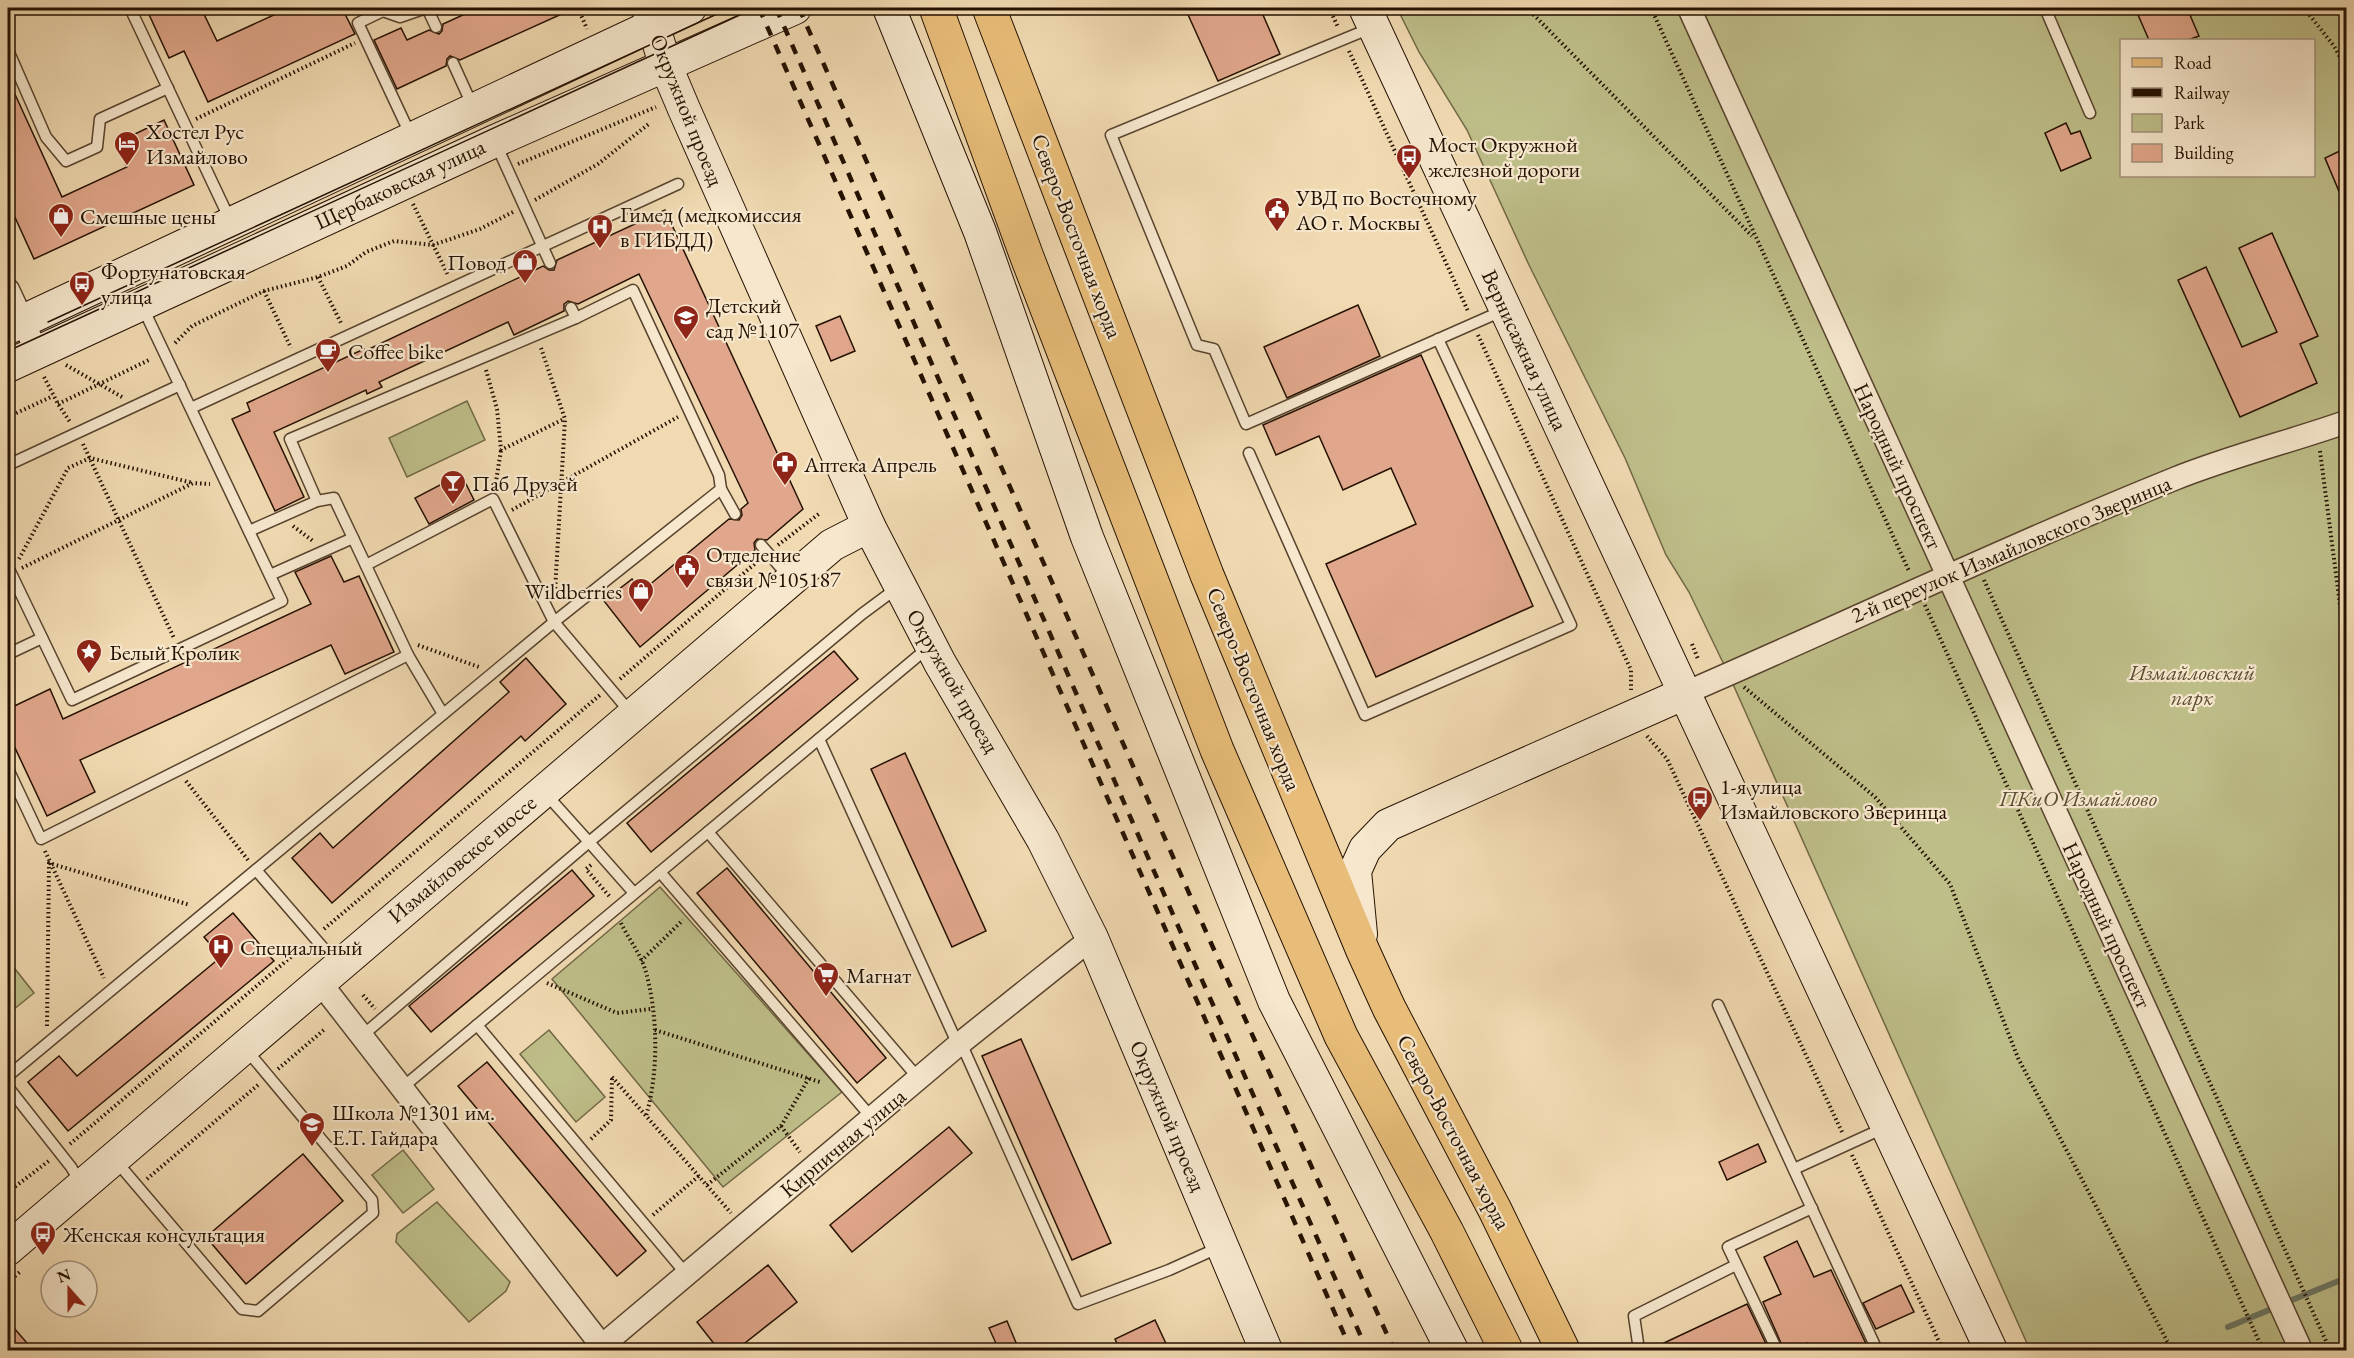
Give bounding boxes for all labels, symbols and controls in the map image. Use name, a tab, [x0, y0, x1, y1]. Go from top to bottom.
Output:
street label: Окружной проезд	[643, 30, 731, 190]
legend	[2120, 39, 2315, 177]
text: Road	[2174, 51, 2213, 74]
text: Railway	[2174, 81, 2230, 104]
text: Park	[2174, 111, 2205, 134]
place label: Хостел Рус Измайлово	[145, 117, 248, 171]
hotel icon: Хостел Рус Измайлово	[112, 129, 142, 167]
street label: Северо-Восточная хорда	[1025, 130, 1129, 343]
place label: Мост Окружной железной дороги	[1428, 130, 1580, 184]
street label: Щербаковская улица	[310, 132, 490, 236]
text: Building	[2174, 141, 2234, 164]
bus stop icon: Мост Окружной железной дороги	[1394, 142, 1424, 180]
place label: УВД по Восточному АО г. Москвы	[1295, 183, 1477, 237]
public building icon: УВД по Восточному АО г. Москвы	[1262, 195, 1292, 233]
place label: Гимед (медкомиссия в ГИБДД)	[620, 200, 802, 254]
shop icon: Смешные цены	[46, 201, 76, 239]
place label: Смешные цены	[80, 202, 216, 231]
hospital icon: Гимед (медкомиссия в ГИБДД)	[585, 212, 615, 250]
shop icon: Повод	[510, 247, 540, 285]
place label: Повод	[447, 248, 506, 277]
place label: Фортунатовская улица	[101, 257, 246, 311]
street label: Вернисажная улица	[1475, 265, 1575, 435]
bus stop icon: Фортунатовская улица	[67, 269, 97, 307]
place label: Детский сад №1107	[706, 291, 800, 345]
school or university icon: Детский сад №1107	[671, 303, 701, 341]
cafe icon: Coffee bike	[313, 336, 343, 374]
place label: Coffee bike	[348, 337, 444, 366]
street label: Народный проспект	[1847, 378, 1949, 554]
pharmacy icon: Аптека Апрель	[770, 449, 800, 487]
place label: Аптека Апрель	[803, 450, 937, 479]
bar icon: Паб Друзей	[438, 468, 468, 506]
street label: 2-й переулок Измайловского Зверинца	[1846, 468, 2176, 630]
place label: Паб Друзей	[472, 469, 578, 498]
place label: Отделение связи №105187	[706, 540, 841, 594]
public building icon: Отделение связи №105187	[672, 552, 702, 590]
shop icon: Wildberries	[626, 576, 656, 614]
place label: Wildberries	[525, 577, 622, 606]
street label: Северо-Восточная хорда	[1200, 583, 1308, 795]
street label: Окружной проезд	[900, 604, 1006, 758]
place icon: Белый Кролик	[74, 637, 104, 675]
place label: Белый Кролик	[109, 638, 240, 667]
park label: Измайловский парк	[2128, 658, 2255, 712]
place label: 1-я улица Измайловского Зверинца	[1720, 772, 1948, 826]
bus stop icon: 1-я улица Измайловского Зверинца	[1685, 784, 1715, 822]
park label: ПКиО Измайлово	[1998, 784, 2157, 813]
street label: Измайловское шоссе	[382, 788, 543, 930]
street label: Народный проспект	[2056, 837, 2158, 1013]
hospital icon: Специальный	[206, 932, 236, 970]
place label: Специальный	[240, 933, 363, 962]
supermarket icon: Магнат	[811, 960, 841, 998]
place label: Магнат	[846, 961, 911, 990]
street label: Северо-Восточная хорда	[1390, 1029, 1518, 1235]
street label: Окружной проезд	[1123, 1036, 1213, 1196]
street label: Кирпичная улица	[774, 1082, 912, 1204]
place label: Школа №1301 им. Е.Т. Гайдара	[332, 1098, 495, 1152]
school or university icon: Школа №1301 им. Е.Т. Гайдара	[297, 1110, 327, 1148]
bus stop icon: Женская консультация	[28, 1219, 58, 1257]
place label: Женская консультация	[62, 1220, 265, 1249]
north arrow	[39, 1259, 99, 1319]
text: N	[54, 1263, 74, 1288]

